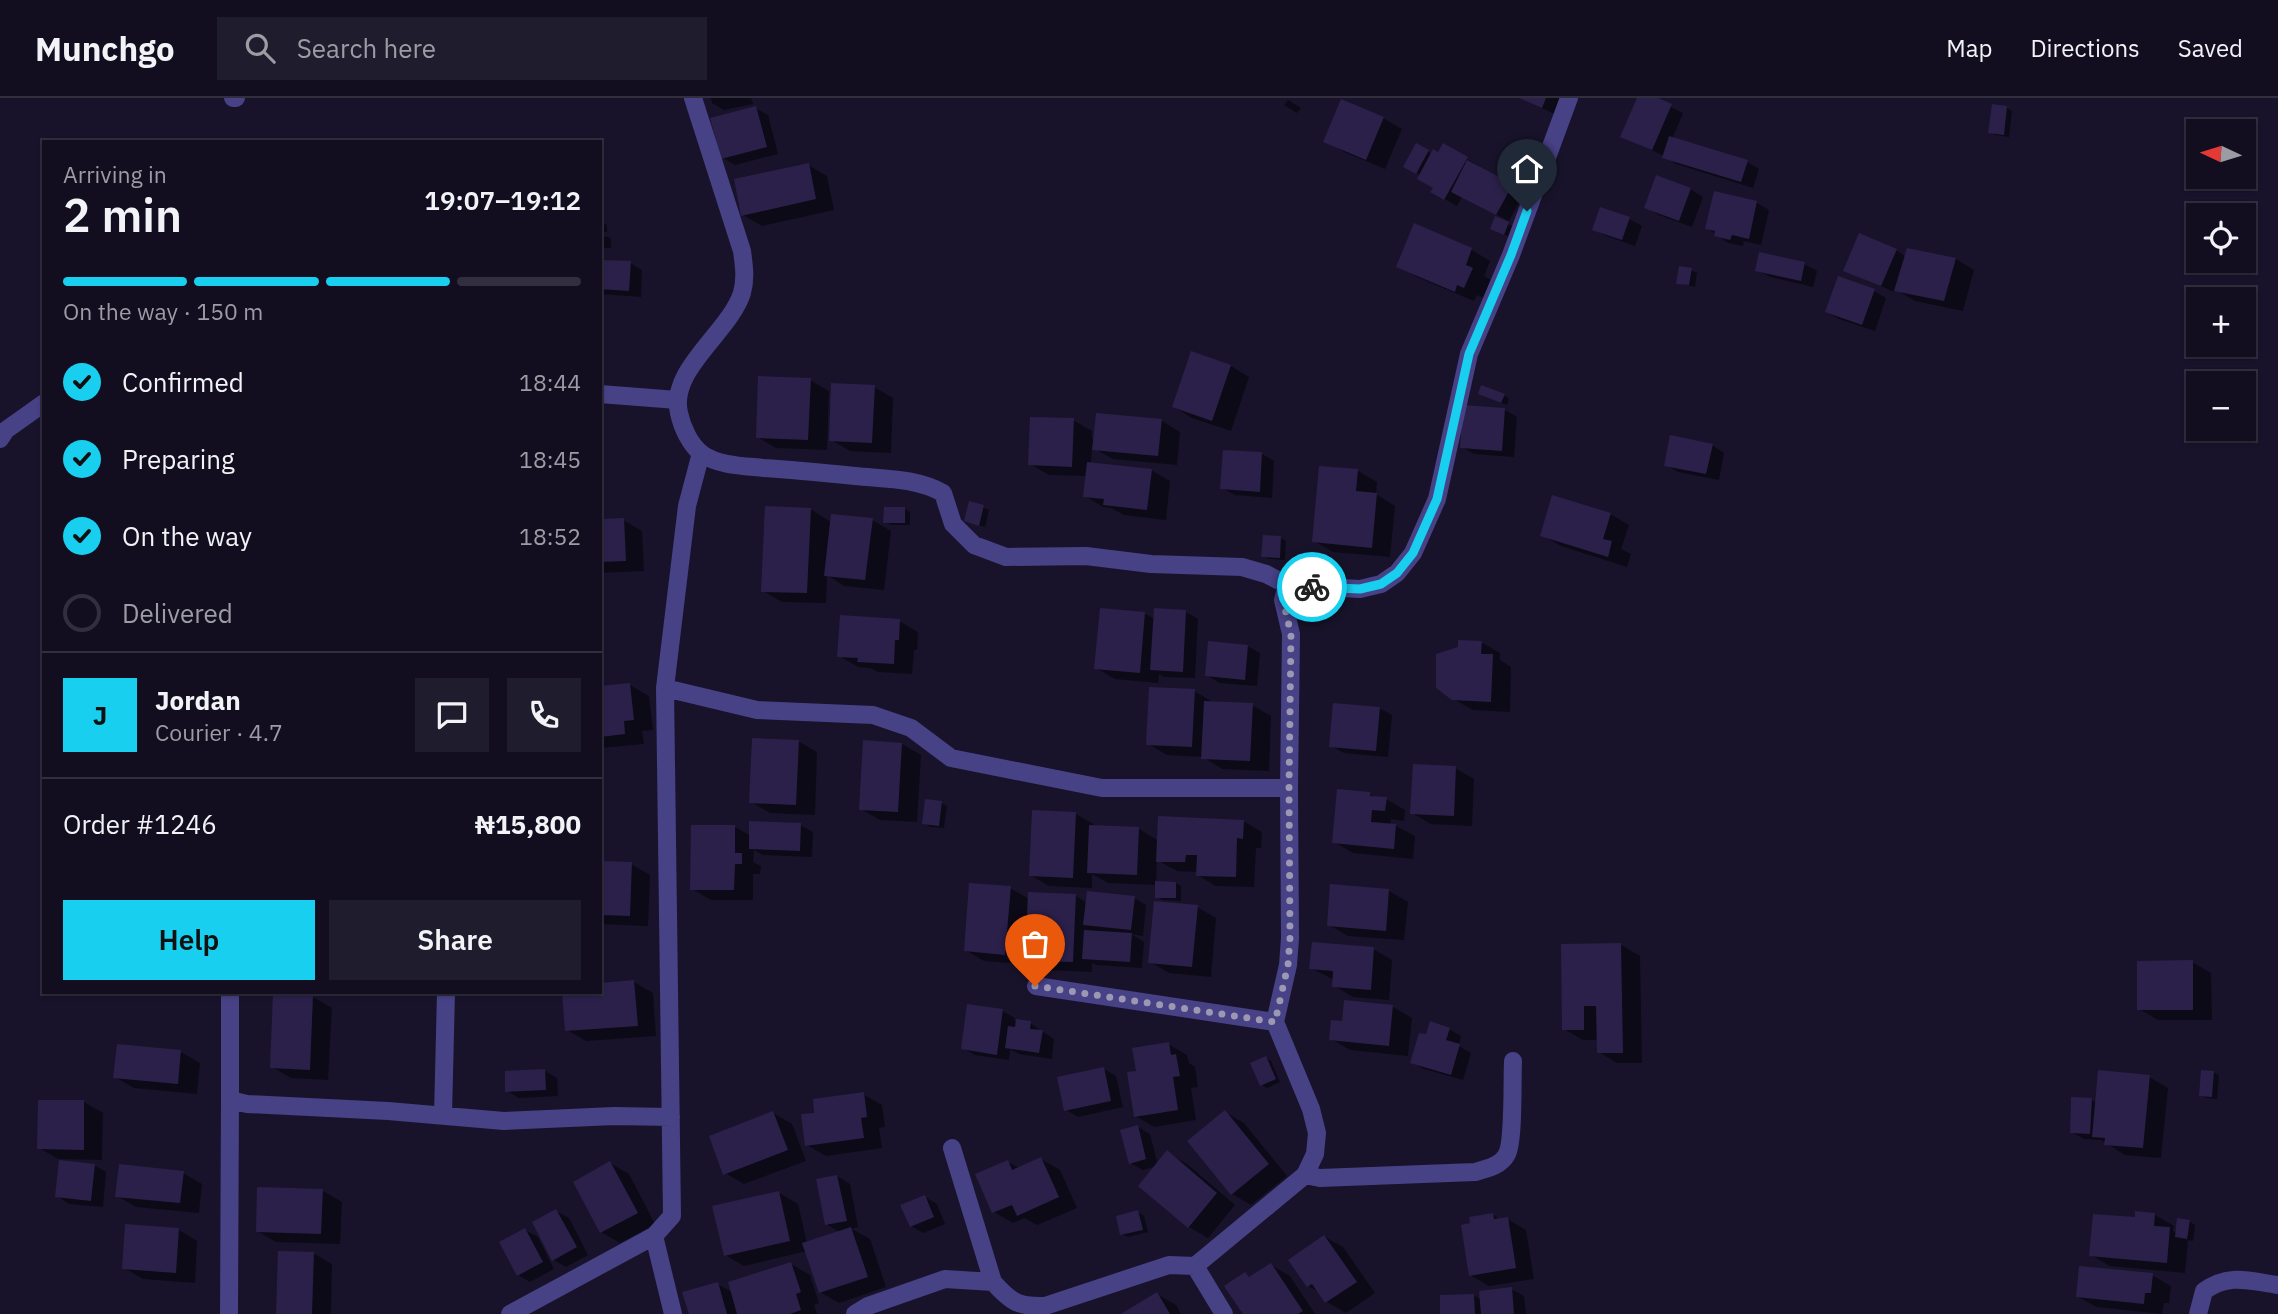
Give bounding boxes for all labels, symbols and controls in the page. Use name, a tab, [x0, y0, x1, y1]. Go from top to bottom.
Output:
search box	[217, 17, 707, 80]
text: Munchgo	[35, 27, 175, 70]
icon: search	[241, 29, 279, 67]
text: Search here	[297, 31, 436, 65]
text: Map	[1946, 32, 1992, 64]
text: Directions	[2030, 32, 2140, 64]
text: Saved	[2178, 32, 2243, 64]
north arrow	[2186, 119, 2256, 189]
map controls	[2186, 119, 2256, 441]
pin	[1497, 139, 1557, 211]
icon: home	[1508, 150, 1546, 188]
text: Arriving in	[63, 159, 167, 189]
text: 19:07–19:12	[424, 183, 581, 217]
text: 2 min	[63, 185, 182, 245]
button: locate	[2186, 203, 2256, 273]
button: +	[2186, 287, 2256, 357]
text: On the way · 150 m	[63, 296, 263, 326]
icon: check	[63, 363, 101, 401]
text: Confirmed	[122, 365, 244, 399]
text: 18:44	[519, 367, 581, 397]
button: −	[2186, 371, 2256, 441]
icon: check	[63, 440, 101, 478]
text: Preparing	[122, 442, 235, 476]
text: 18:45	[519, 444, 581, 474]
icon: check	[63, 517, 101, 555]
text: On the way	[122, 519, 252, 553]
text: 18:52	[519, 521, 581, 551]
courier	[1277, 552, 1347, 622]
icon: bike	[1293, 568, 1331, 606]
text: Delivered	[122, 596, 233, 630]
button: chat	[415, 678, 489, 752]
button: phone	[507, 678, 581, 752]
text: Jordan	[155, 683, 241, 717]
text: J	[93, 698, 107, 732]
text: Courier · 4.7	[155, 717, 283, 747]
text: Order #1246	[63, 807, 217, 841]
text: ₦15,800	[475, 807, 581, 841]
button: Help	[63, 900, 315, 980]
button: Share	[329, 900, 581, 980]
pin	[1005, 914, 1065, 986]
icon: bag	[1016, 925, 1054, 963]

